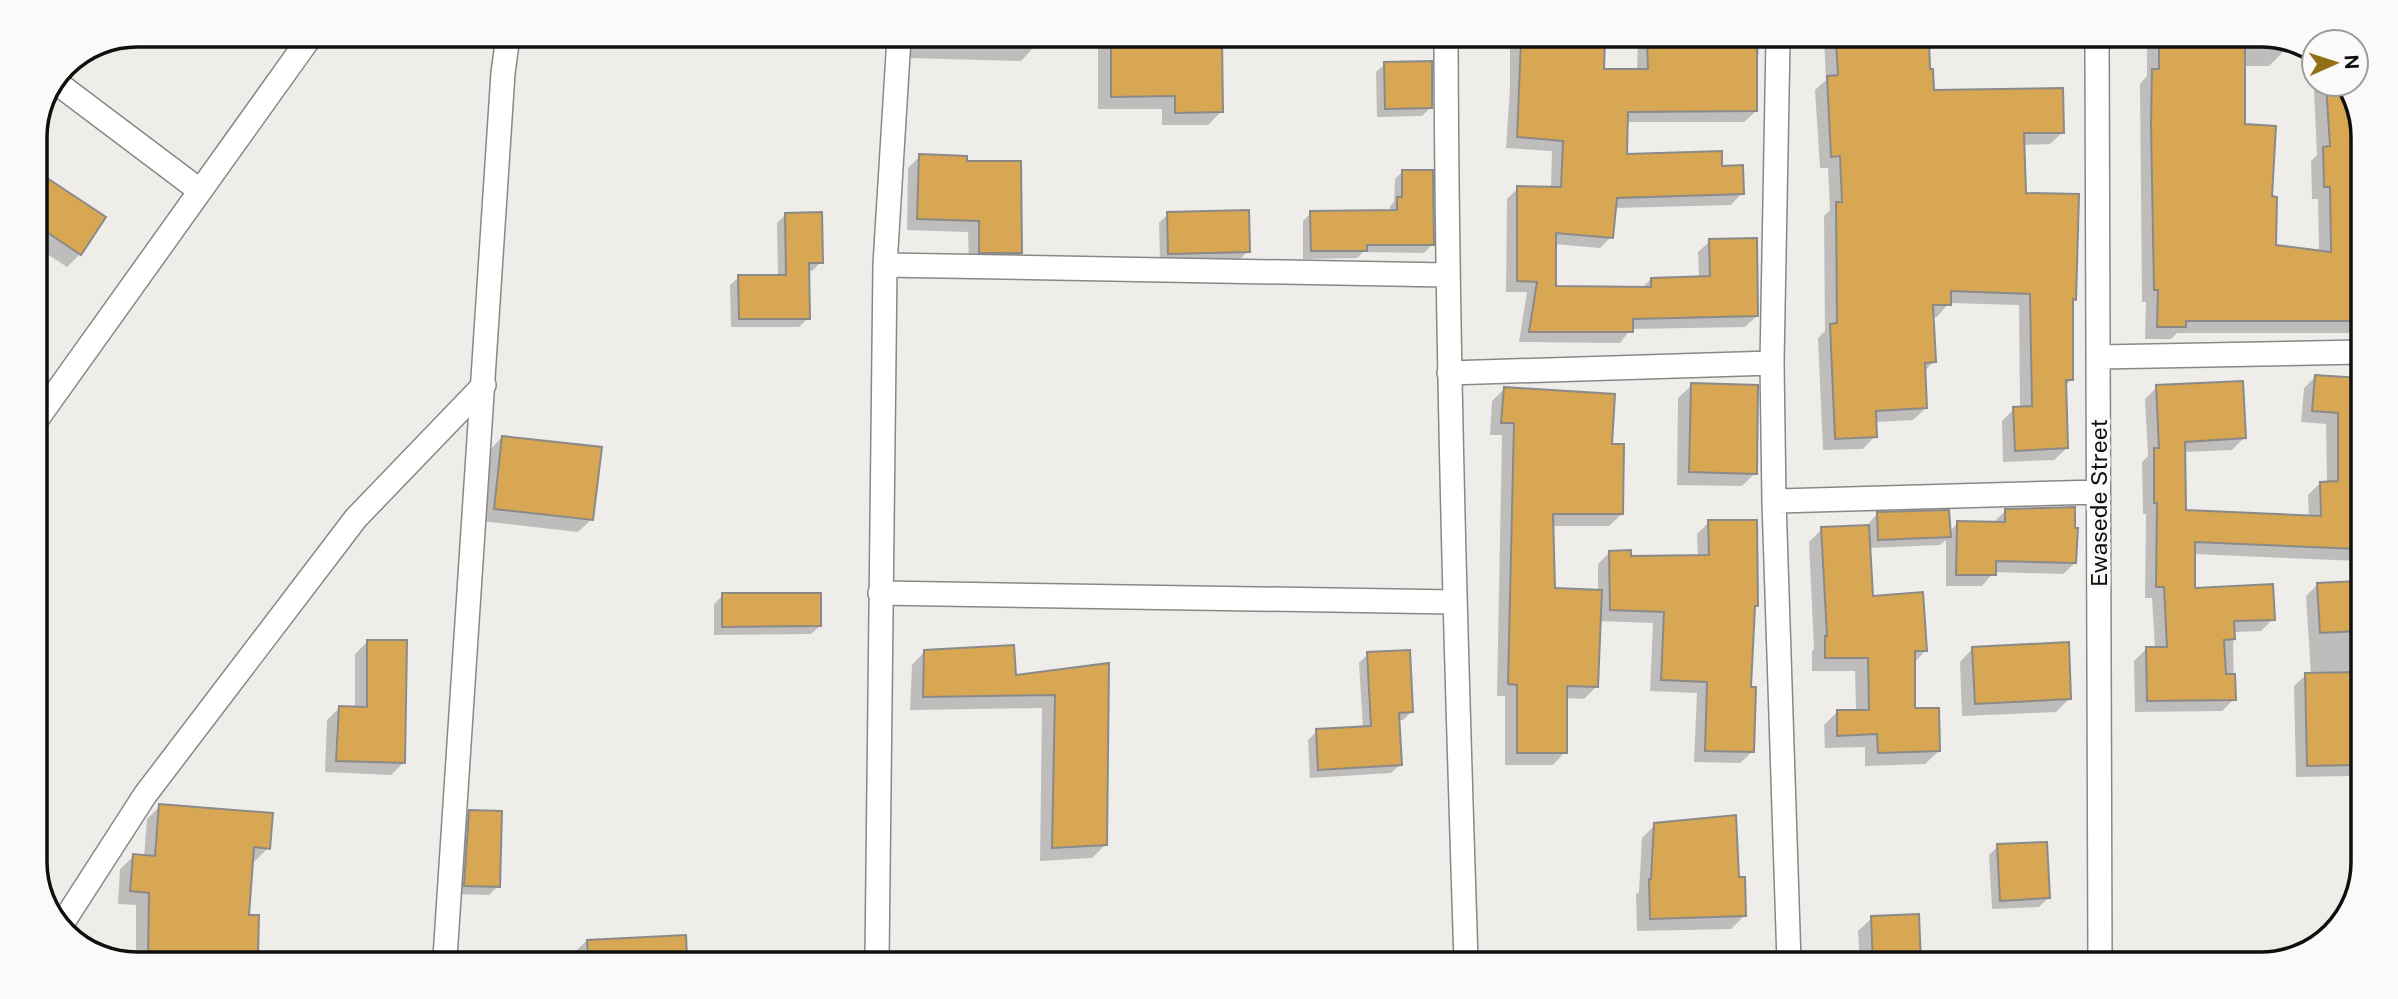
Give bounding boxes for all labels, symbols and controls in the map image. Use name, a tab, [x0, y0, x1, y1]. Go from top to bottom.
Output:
north arrow	[2300, 28, 2370, 98]
text: N	[2341, 54, 2363, 70]
street label: Ewasede Street	[2085, 419, 2112, 587]

